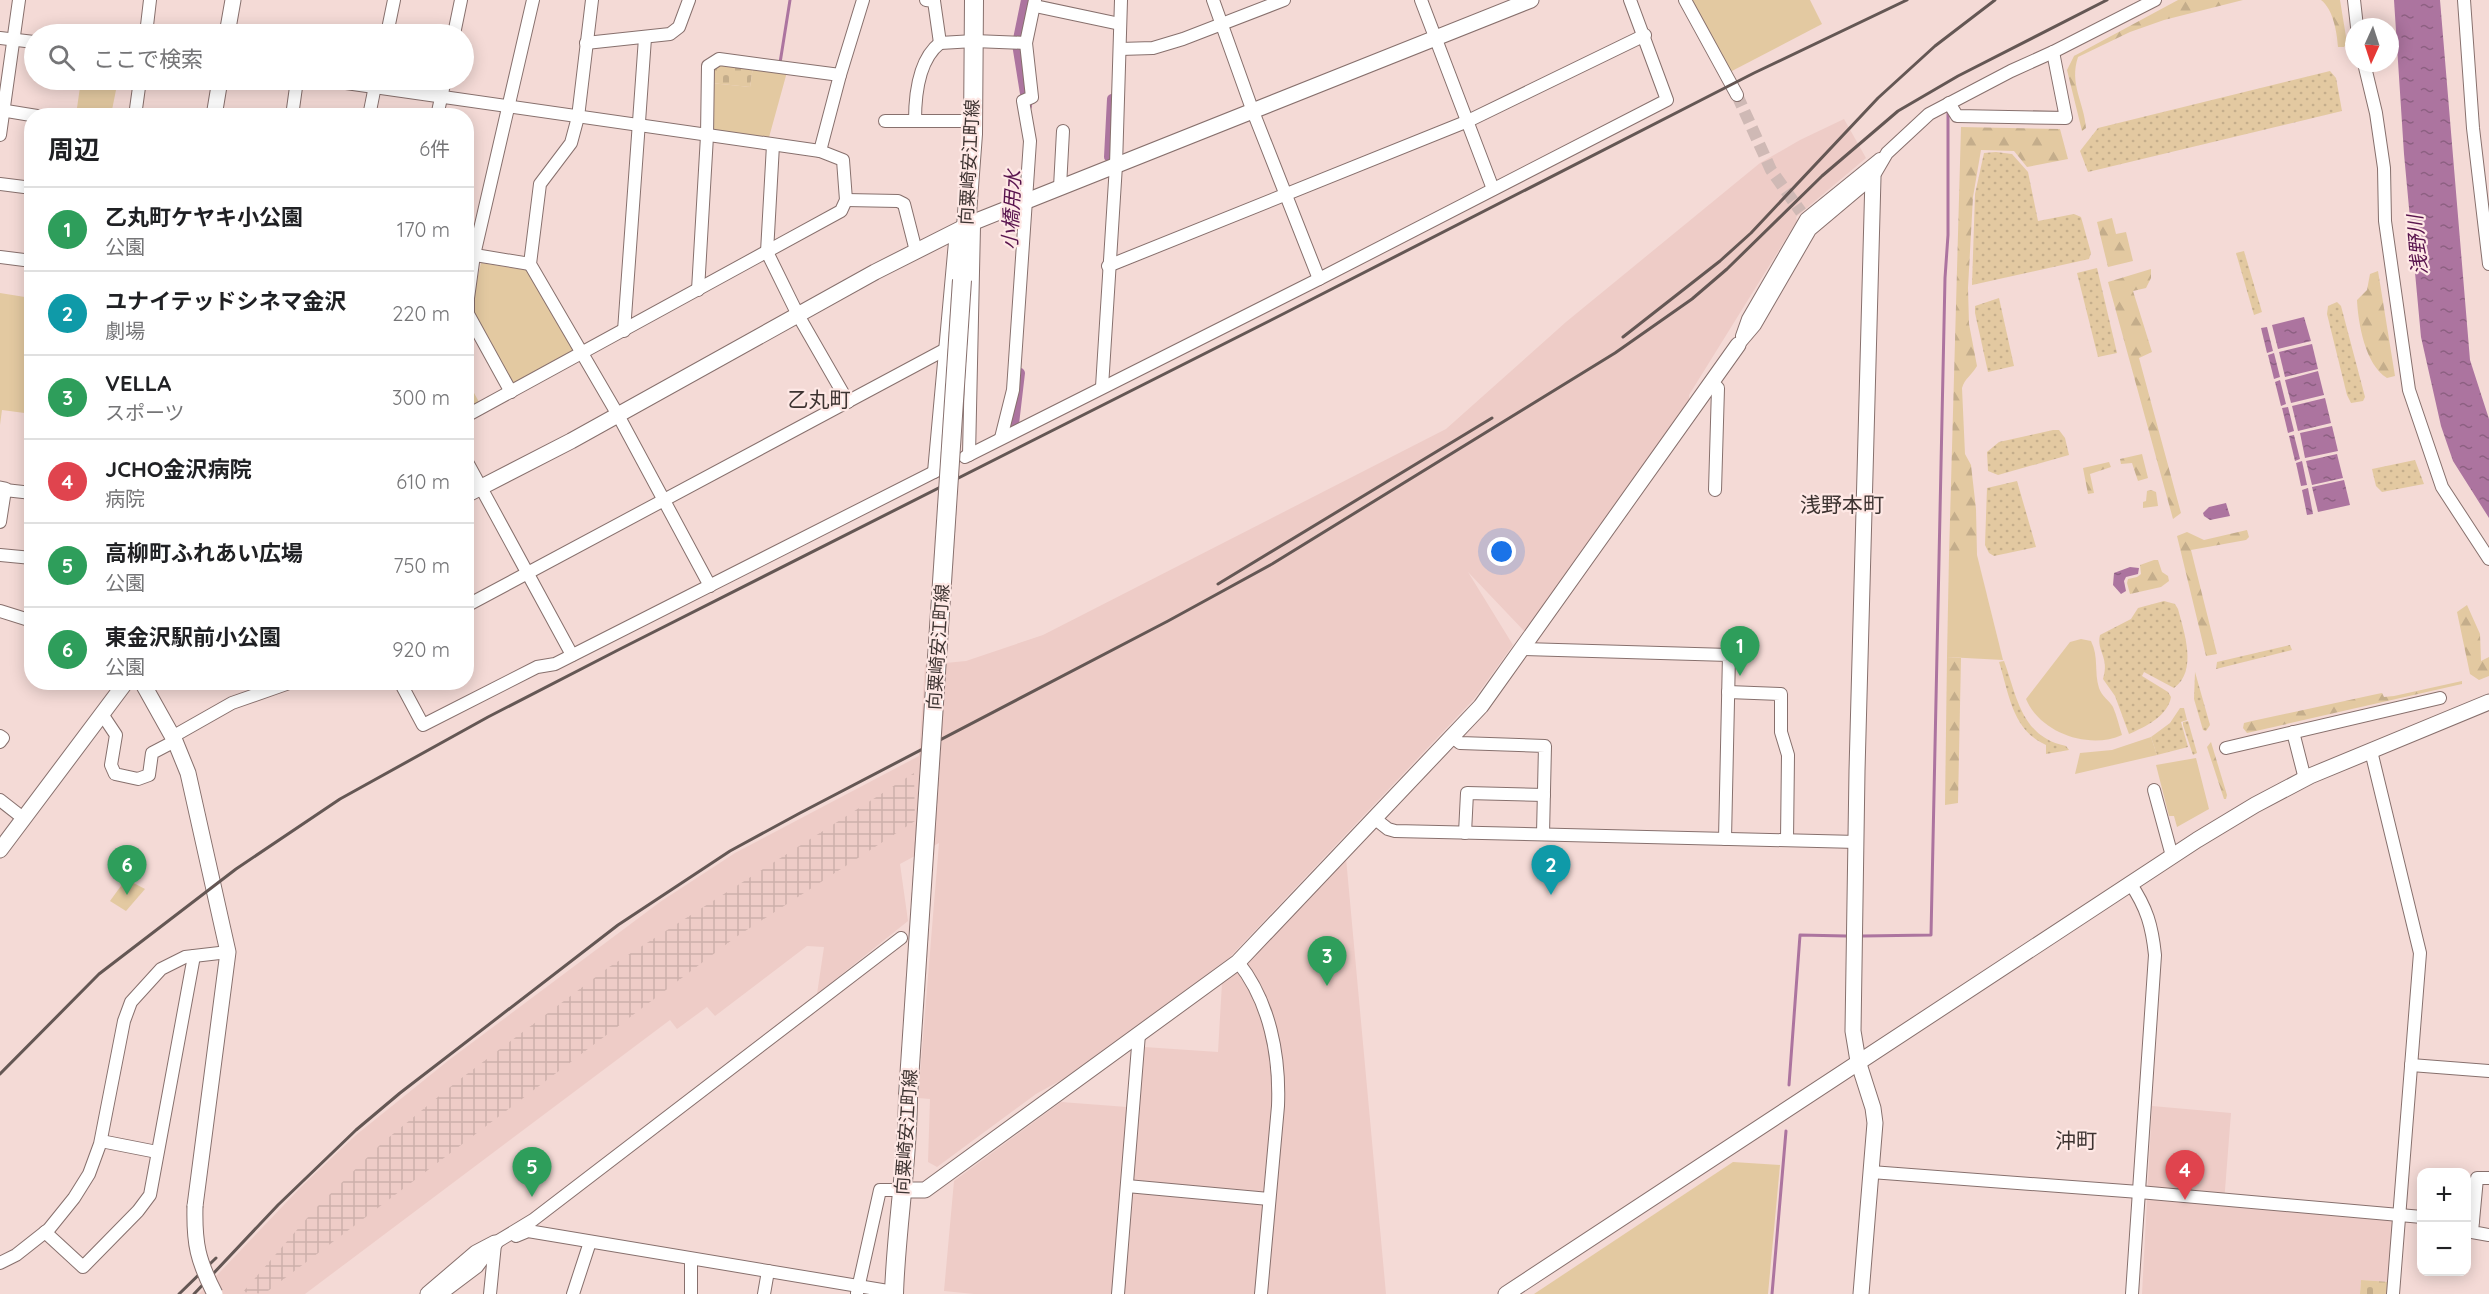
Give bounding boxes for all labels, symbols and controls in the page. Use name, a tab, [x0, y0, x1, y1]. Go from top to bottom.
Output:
north arrow	[2345, 18, 2399, 72]
search box	[24, 24, 474, 90]
icon: search	[45, 41, 78, 74]
text: ここで検索	[93, 45, 203, 73]
street label: 向粟崎安江町線	[954, 98, 984, 226]
text: 周辺	[48, 133, 100, 166]
text: 6件	[419, 136, 450, 161]
water label: 小橋用水	[996, 167, 1026, 251]
text: 乙丸町ケヤキ小公園	[105, 203, 303, 231]
water label: 浅野川	[2402, 212, 2432, 276]
text: 1	[64, 217, 71, 242]
text: 170 m	[397, 217, 450, 242]
text: 公園	[105, 234, 145, 259]
text: ユナイテッドシネマ金沢	[105, 287, 347, 315]
text: 2	[62, 301, 73, 326]
text: 220 m	[392, 301, 450, 326]
text: 劇場	[105, 318, 145, 343]
text: VELLA	[105, 369, 171, 397]
text: 3	[62, 385, 73, 410]
text: 300 m	[392, 385, 450, 410]
district label: 乙丸町	[788, 386, 851, 412]
text: スポーツ	[105, 400, 185, 425]
text: JCHO金沢病院	[105, 455, 251, 483]
text: 4	[62, 469, 73, 494]
text: 610 m	[396, 469, 450, 494]
text: 病院	[105, 486, 145, 511]
district label: 浅野本町	[1800, 491, 1884, 517]
your location	[1487, 537, 1516, 566]
text: 高柳町ふれあい広場	[105, 539, 303, 567]
text: 5	[62, 553, 73, 578]
text: 750 m	[393, 553, 450, 578]
text: 公園	[105, 570, 145, 595]
street label: 向粟崎安江町線	[922, 583, 954, 711]
text: 東金沢駅前小公園	[105, 623, 281, 651]
pin: 1	[1720, 626, 1760, 676]
text: 6	[62, 637, 73, 662]
text: 920 m	[392, 637, 450, 662]
text: 公園	[105, 654, 145, 679]
pin: 6	[108, 846, 146, 895]
pin: 2	[1532, 846, 1570, 895]
pin: 3	[1308, 936, 1346, 986]
street label: 向粟崎安江町線	[890, 1068, 922, 1196]
district label: 沖町	[2055, 1127, 2097, 1153]
pin: 5	[512, 1148, 552, 1197]
pin: 4	[2166, 1150, 2204, 1200]
map controls	[2417, 1168, 2471, 1276]
button: +	[2417, 1168, 2471, 1222]
button: −	[2417, 1222, 2471, 1276]

